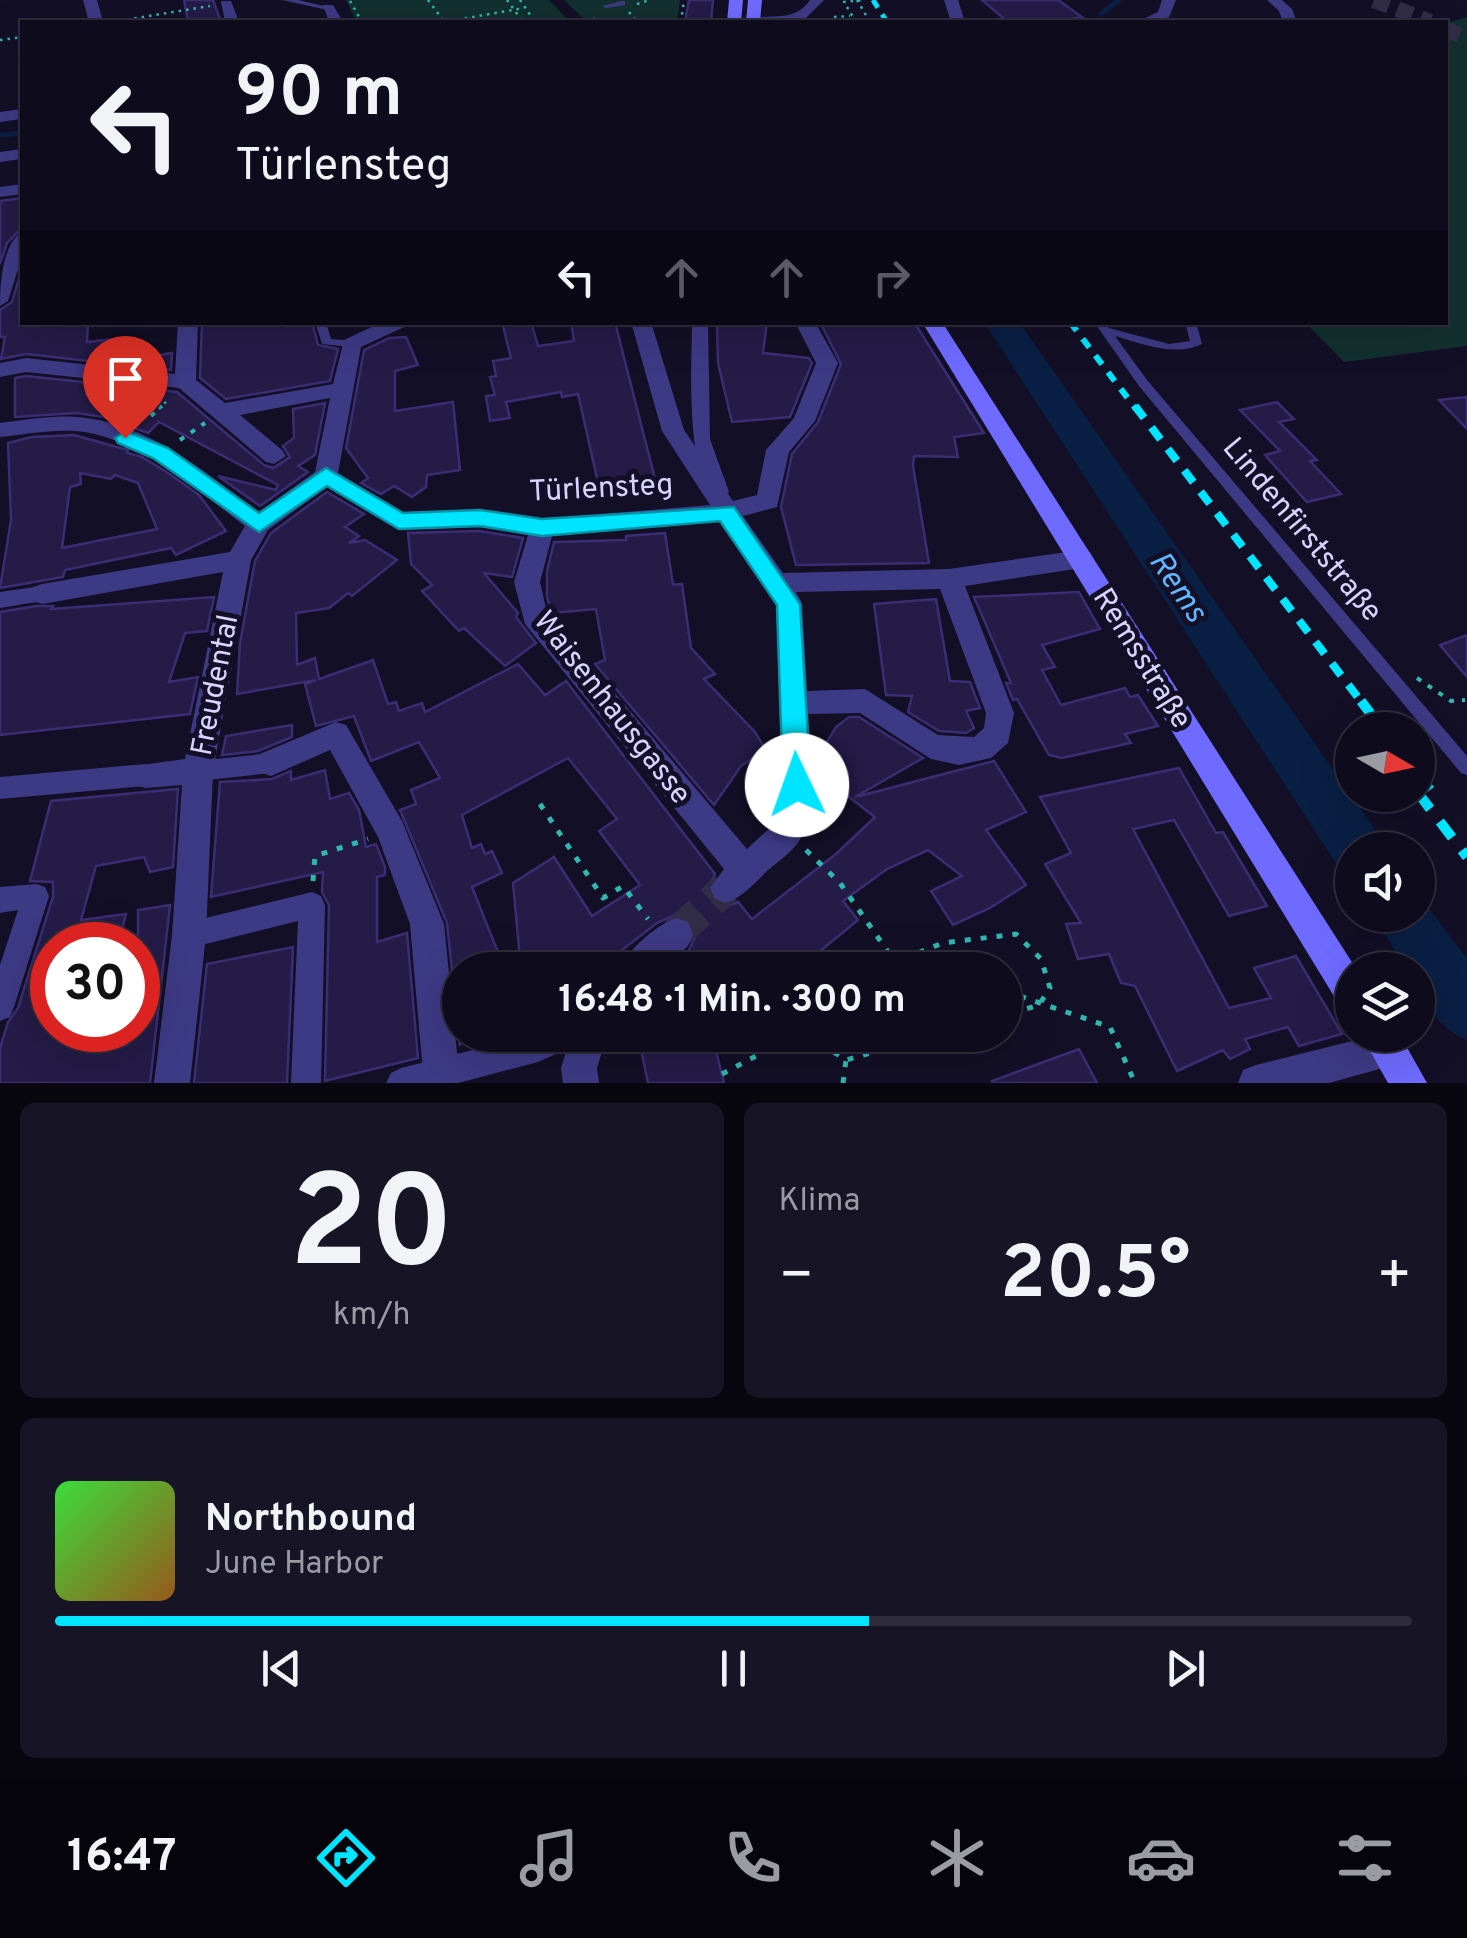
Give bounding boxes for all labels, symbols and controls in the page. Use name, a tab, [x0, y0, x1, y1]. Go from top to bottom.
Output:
text: 90 m	[235, 52, 403, 141]
icon: left	[70, 60, 200, 190]
text: Türlensteg	[235, 139, 451, 196]
icon: left	[549, 250, 604, 305]
icon: ahead	[654, 250, 709, 305]
icon: ahead	[759, 250, 814, 305]
icon: right	[864, 250, 919, 305]
pin	[83, 336, 168, 439]
icon: arrive	[98, 351, 153, 406]
street label: Lindenfirststraße	[1213, 431, 1389, 630]
street label: Türlensteg	[528, 467, 674, 512]
water label: Rems	[1138, 545, 1215, 631]
street label: Remsstraße	[1083, 582, 1199, 736]
street label: Waisenhausgasse	[524, 604, 698, 813]
street label: Freudental	[185, 612, 248, 759]
north arrow	[1335, 712, 1435, 812]
map controls	[1335, 712, 1435, 1052]
position arrow	[745, 733, 849, 837]
button: sound	[1335, 832, 1435, 932]
speed limit sign: 30	[30, 922, 160, 1052]
button: layers	[1335, 952, 1435, 1052]
text: 16:48 · 1 Min. · 300 m	[558, 977, 906, 1026]
text: 20	[289, 1148, 454, 1313]
text: Klima	[779, 1182, 860, 1222]
text: 20.5°	[1000, 1230, 1190, 1325]
text: −	[779, 1243, 814, 1313]
text: +	[1377, 1243, 1412, 1313]
text: km/h	[333, 1296, 411, 1336]
text: Northbound	[205, 1496, 417, 1545]
text: June Harbor	[205, 1545, 384, 1585]
icon: previous	[254, 1641, 309, 1696]
icon: pause	[706, 1641, 761, 1696]
icon: next	[1158, 1641, 1213, 1696]
icon: directions	[311, 1823, 381, 1893]
icon: music	[514, 1823, 584, 1893]
icon: phone	[718, 1823, 788, 1893]
icon: climate	[922, 1823, 992, 1893]
icon: car	[1126, 1823, 1196, 1893]
icon: filters	[1330, 1823, 1400, 1893]
text: 16:47	[67, 1830, 177, 1887]

